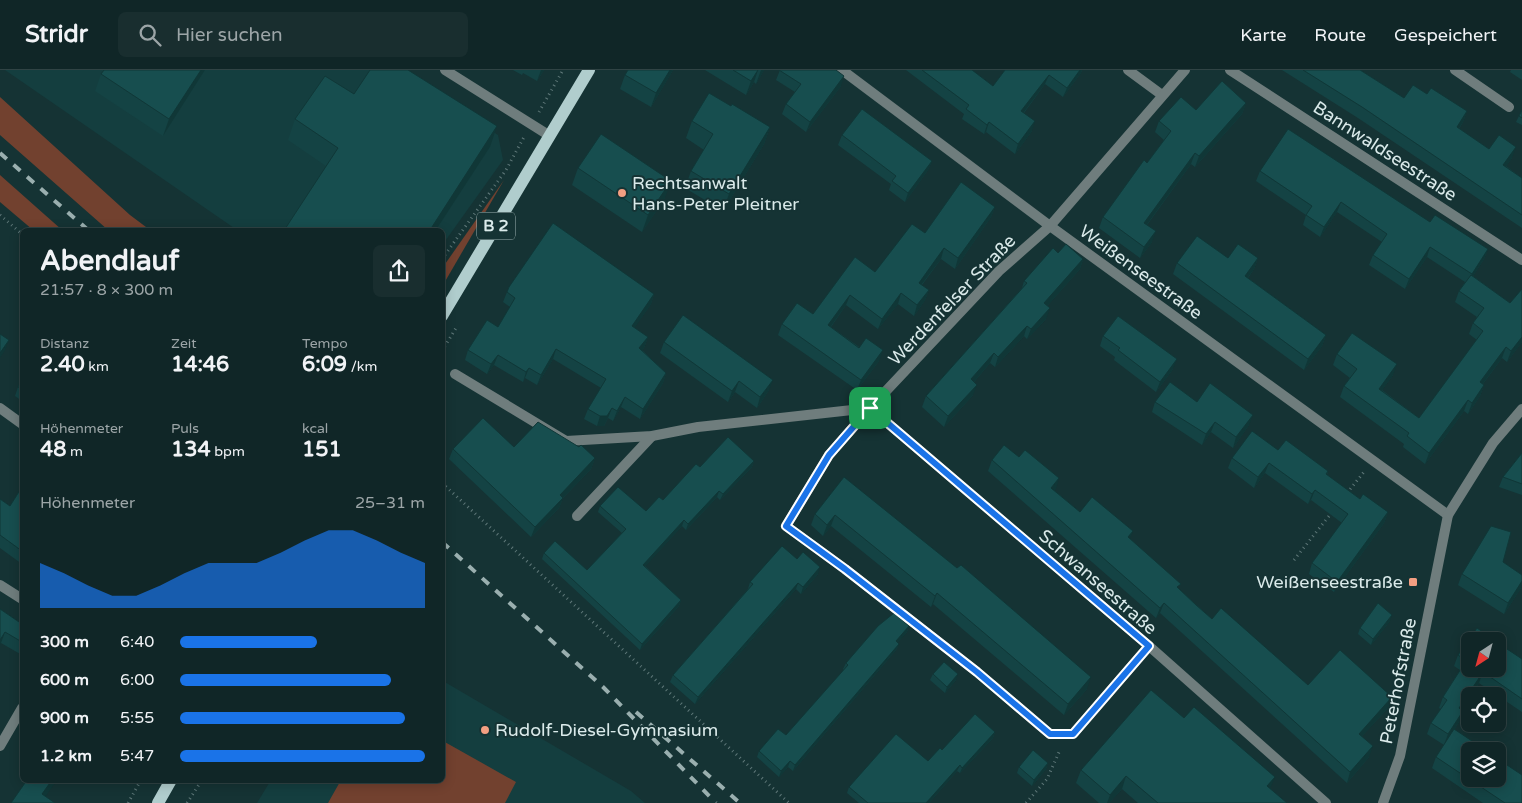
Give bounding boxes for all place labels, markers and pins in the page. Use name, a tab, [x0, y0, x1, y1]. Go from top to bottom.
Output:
place label: Rechtsanwalt Hans-Peter Pleitner	[632, 172, 799, 215]
marker: Rechtsanwalt Hans-Peter Pleitner	[616, 187, 628, 199]
pin	[849, 387, 891, 429]
place label: Weißenseestraße	[1256, 571, 1403, 593]
marker: Weißenseestraße	[1407, 576, 1419, 588]
place label: Rudolf-Diesel-Gymnasium	[495, 719, 718, 741]
marker: Rudolf-Diesel-Gymnasium	[479, 724, 491, 736]

